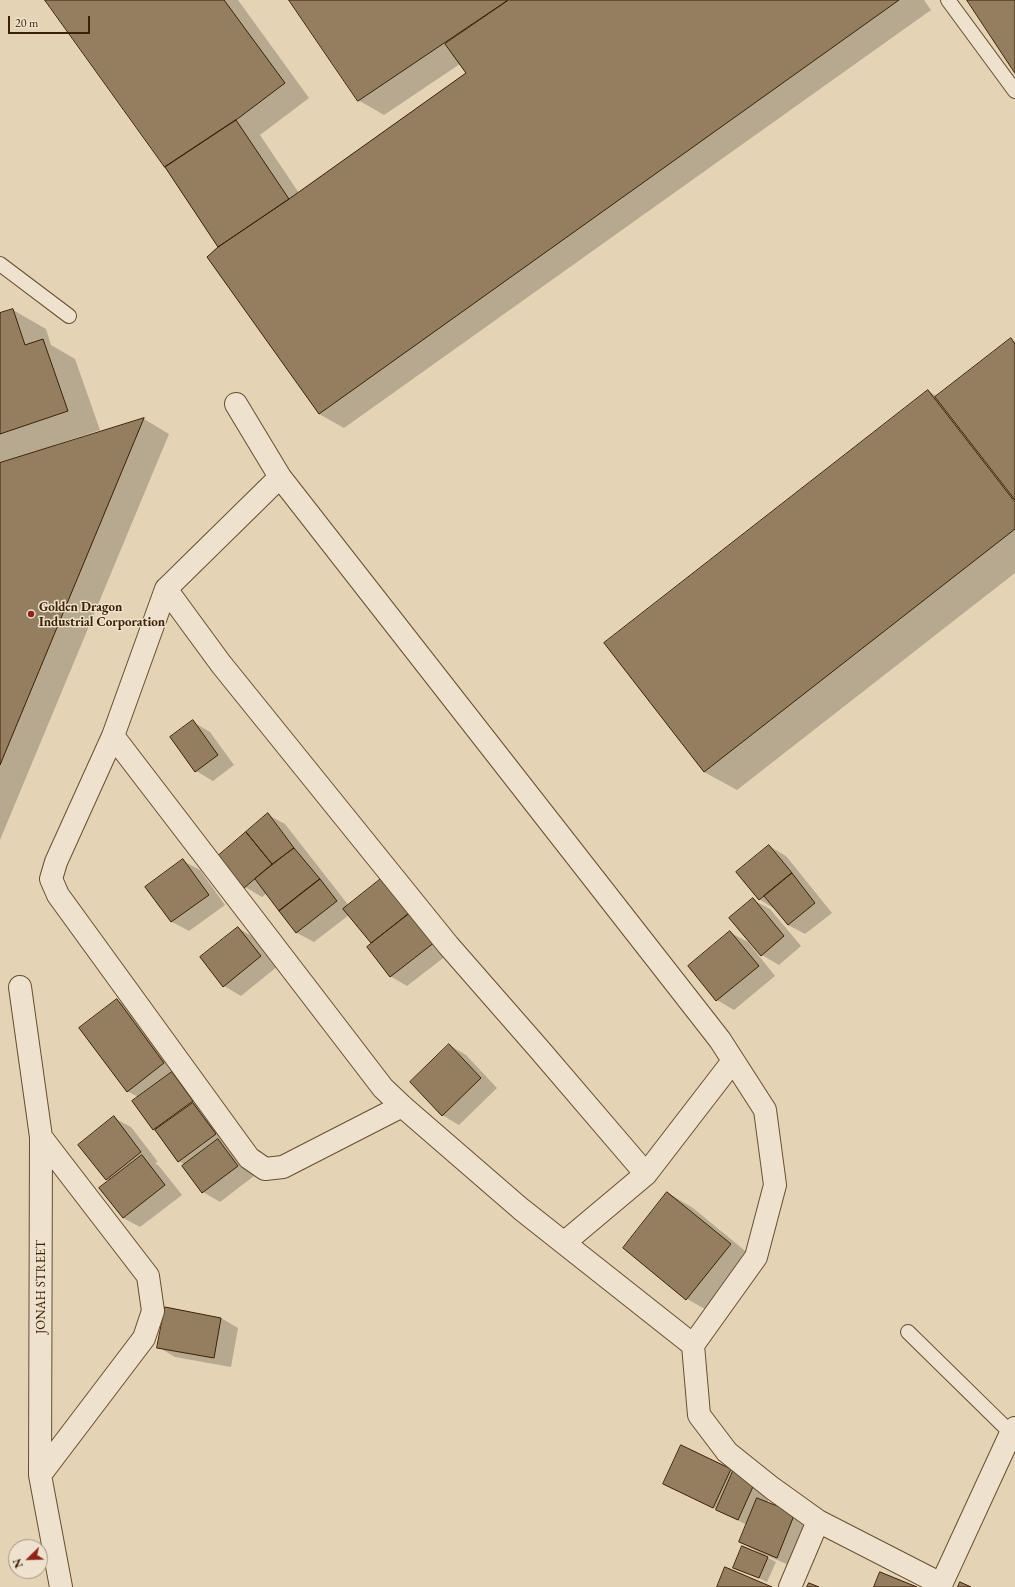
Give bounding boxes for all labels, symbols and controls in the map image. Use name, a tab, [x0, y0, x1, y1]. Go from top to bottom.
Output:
scale bar	[10, 8, 92, 34]
text: 20 m	[15, 15, 38, 31]
place label: Golden Dragon Industrial Corporation	[39, 599, 165, 630]
marker: Golden Dragon Industrial Corporation	[26, 609, 36, 619]
street label: JONAH STREET	[33, 1240, 49, 1334]
north arrow	[8, 1539, 48, 1579]
text: N	[10, 1556, 26, 1570]

